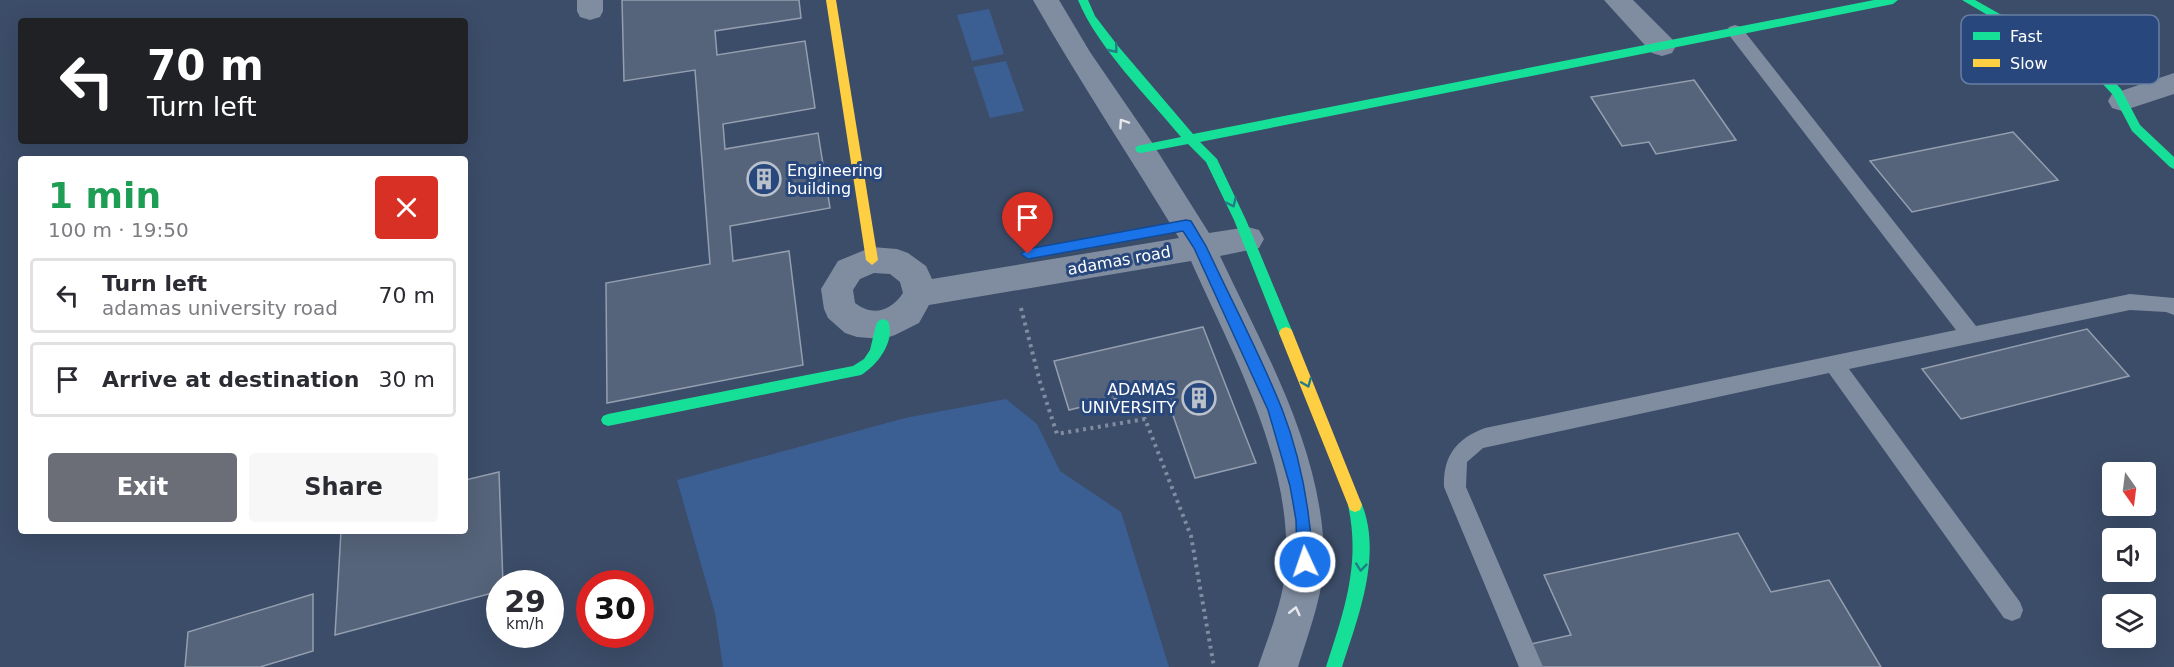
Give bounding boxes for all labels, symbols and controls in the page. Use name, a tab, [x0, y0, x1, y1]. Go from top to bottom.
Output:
legend	[1961, 15, 2159, 84]
text: Fast	[2010, 27, 2042, 46]
text: 70 m	[147, 41, 264, 90]
icon: left	[48, 42, 126, 120]
one-way arrow	[1106, 42, 1117, 53]
text: Slow	[2010, 54, 2047, 73]
text: Turn left	[147, 91, 257, 122]
one-way arrow	[1119, 119, 1130, 130]
building icon: Engineering building	[746, 161, 782, 197]
place label: Engineering building	[787, 161, 883, 198]
text: 1 min	[48, 175, 161, 216]
button: close	[375, 176, 438, 239]
pin	[1002, 192, 1053, 254]
one-way arrow	[1224, 196, 1236, 207]
icon: arrive	[1011, 201, 1044, 234]
text: 100 m · 19:50	[48, 218, 189, 242]
street label: adamas road	[1066, 242, 1172, 279]
text: Turn left	[102, 271, 207, 296]
icon: left	[51, 279, 84, 312]
text: 70 m	[379, 283, 435, 308]
text: adamas university road	[102, 296, 338, 320]
icon: arrive	[51, 363, 84, 396]
text: Arrive at destination	[102, 367, 359, 392]
text: 30 m	[379, 367, 435, 392]
one-way arrow	[1300, 376, 1312, 387]
place label: ADAMAS UNIVERSITY	[1081, 380, 1176, 417]
building icon: ADAMAS UNIVERSITY	[1181, 380, 1217, 416]
button: Exit	[48, 453, 237, 522]
button: Share	[249, 453, 438, 522]
north arrow	[2102, 462, 2156, 516]
map controls	[2102, 462, 2156, 648]
button: sound	[2102, 528, 2156, 582]
position arrow	[1273, 530, 1337, 594]
one-way arrow	[1355, 563, 1368, 572]
speed limit sign: 30	[576, 570, 654, 648]
text: 29	[504, 584, 546, 619]
button: layers	[2102, 594, 2156, 648]
one-way arrow	[1288, 606, 1301, 616]
text: km/h	[506, 615, 544, 633]

